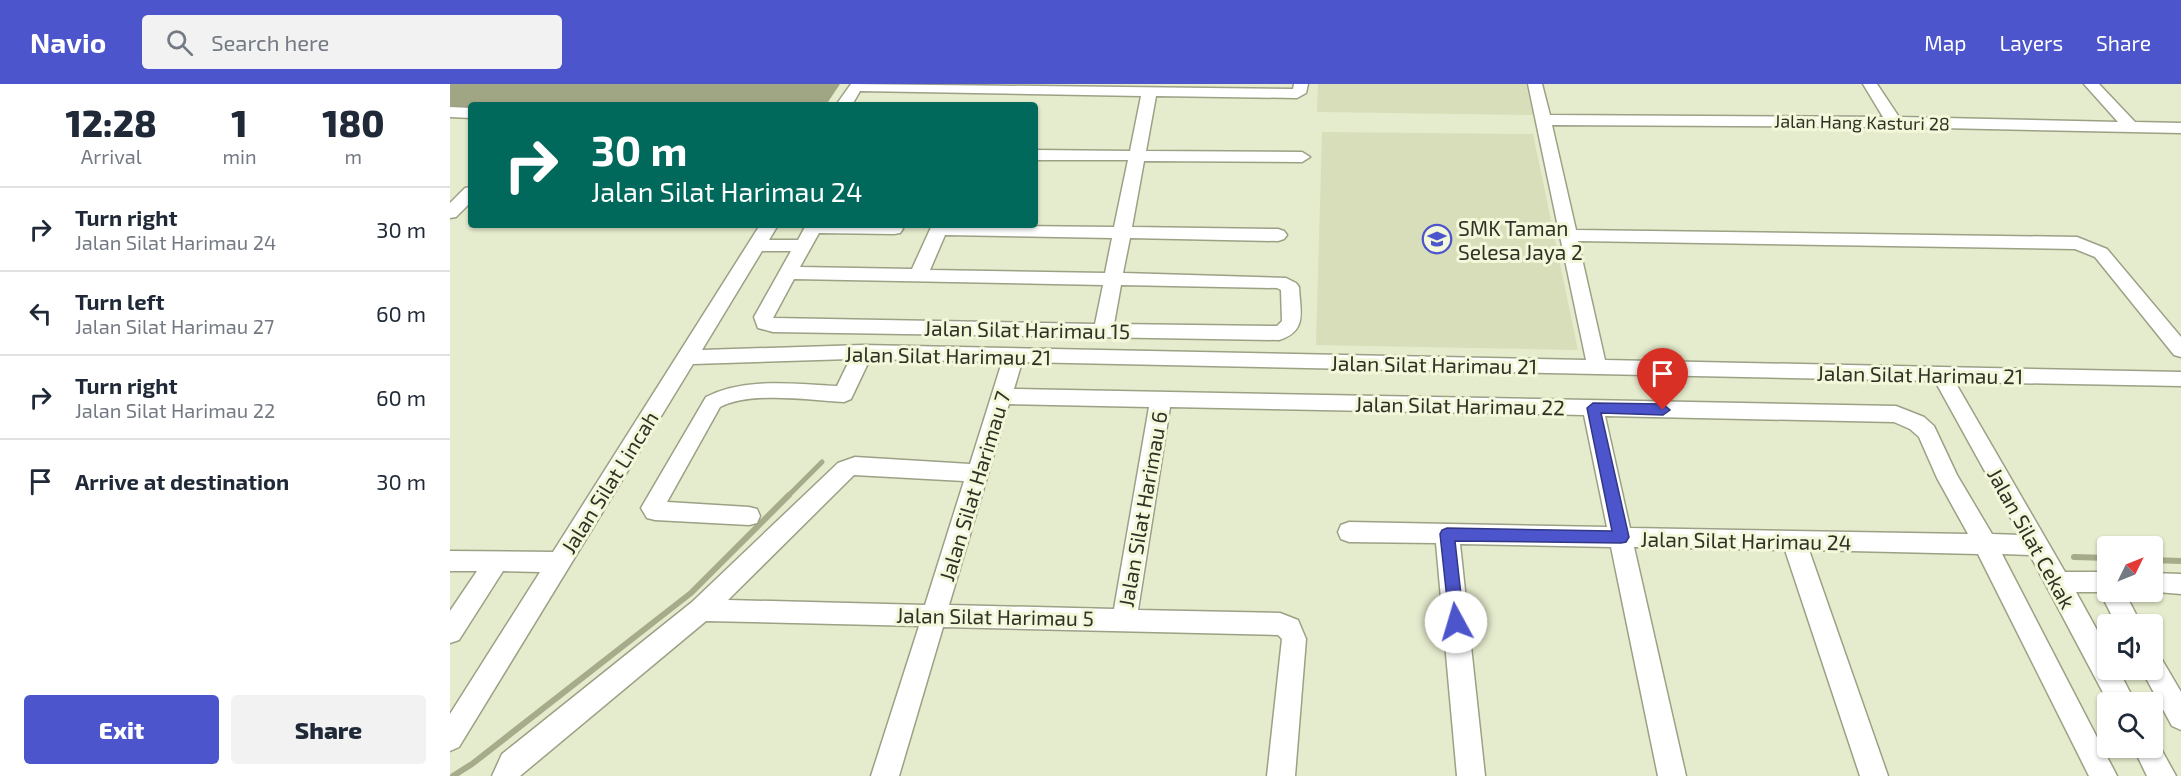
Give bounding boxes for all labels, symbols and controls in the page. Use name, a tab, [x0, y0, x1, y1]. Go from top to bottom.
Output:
search box	[142, 15, 562, 69]
text: Navio	[30, 25, 106, 59]
icon: search	[163, 26, 196, 59]
text: Search here	[211, 29, 329, 55]
text: Map	[1924, 30, 1966, 55]
text: Layers	[1999, 30, 2063, 55]
text: Share	[2096, 30, 2151, 55]
text: 12:28	[66, 101, 157, 144]
text: 1	[231, 101, 248, 144]
text: 180	[322, 101, 384, 144]
street label: Jalan Hang Kasturi 28	[1774, 109, 1950, 135]
text: 30 m	[591, 124, 687, 174]
icon: right	[492, 126, 570, 204]
text: Arrival	[81, 144, 142, 168]
text: min	[222, 144, 257, 168]
text: m	[345, 144, 362, 168]
text: Jalan Silat Harimau 24	[591, 175, 863, 207]
text: Turn right	[75, 204, 177, 230]
icon: right	[24, 213, 57, 246]
place label: SMK Taman Selesa Jaya 2	[1458, 215, 1583, 264]
text: 30 m	[376, 216, 426, 242]
school or university icon: SMK Taman Selesa Jaya 2	[1421, 223, 1453, 255]
text: Jalan Silat Harimau 24	[75, 230, 276, 254]
text: Turn left	[75, 288, 164, 314]
icon: left	[24, 297, 57, 330]
text: 60 m	[376, 300, 426, 326]
text: Jalan Silat Harimau 27	[75, 314, 274, 338]
street label: Jalan Silat Harimau 15	[924, 315, 1130, 343]
street label: Jalan Silat Harimau 21	[844, 341, 1052, 369]
pin	[1637, 348, 1688, 410]
street label: Jalan Silat Harimau 21	[1330, 350, 1538, 378]
icon: arrive	[1646, 357, 1679, 390]
street label: Jalan Silat Harimau 21	[1816, 360, 2024, 388]
text: Turn right	[75, 372, 177, 398]
icon: right	[24, 381, 57, 414]
text: 60 m	[376, 384, 426, 410]
street label: Jalan Silat Harimau 7	[933, 388, 1015, 584]
street label: Jalan Silat Harimau 22	[1355, 391, 1565, 419]
text: Jalan Silat Harimau 22	[75, 398, 275, 422]
street label: Jalan Silat Lincah	[555, 406, 663, 558]
street label: Jalan Silat Harimau 6	[1112, 409, 1172, 609]
street label: Jalan Silat Cekak	[1983, 463, 2081, 613]
icon: arrive	[24, 465, 57, 498]
text: Arrive at destination	[75, 468, 289, 494]
text: 30 m	[376, 468, 426, 494]
street label: Jalan Silat Harimau 24	[1640, 526, 1852, 554]
north arrow	[2097, 536, 2163, 602]
map controls	[2097, 536, 2163, 758]
position arrow	[1424, 590, 1488, 654]
street label: Jalan Silat Harimau 5	[896, 602, 1094, 630]
button: sound	[2097, 614, 2163, 680]
button: search	[2097, 692, 2163, 758]
button: Exit	[24, 695, 219, 764]
button: Share	[231, 695, 426, 764]

